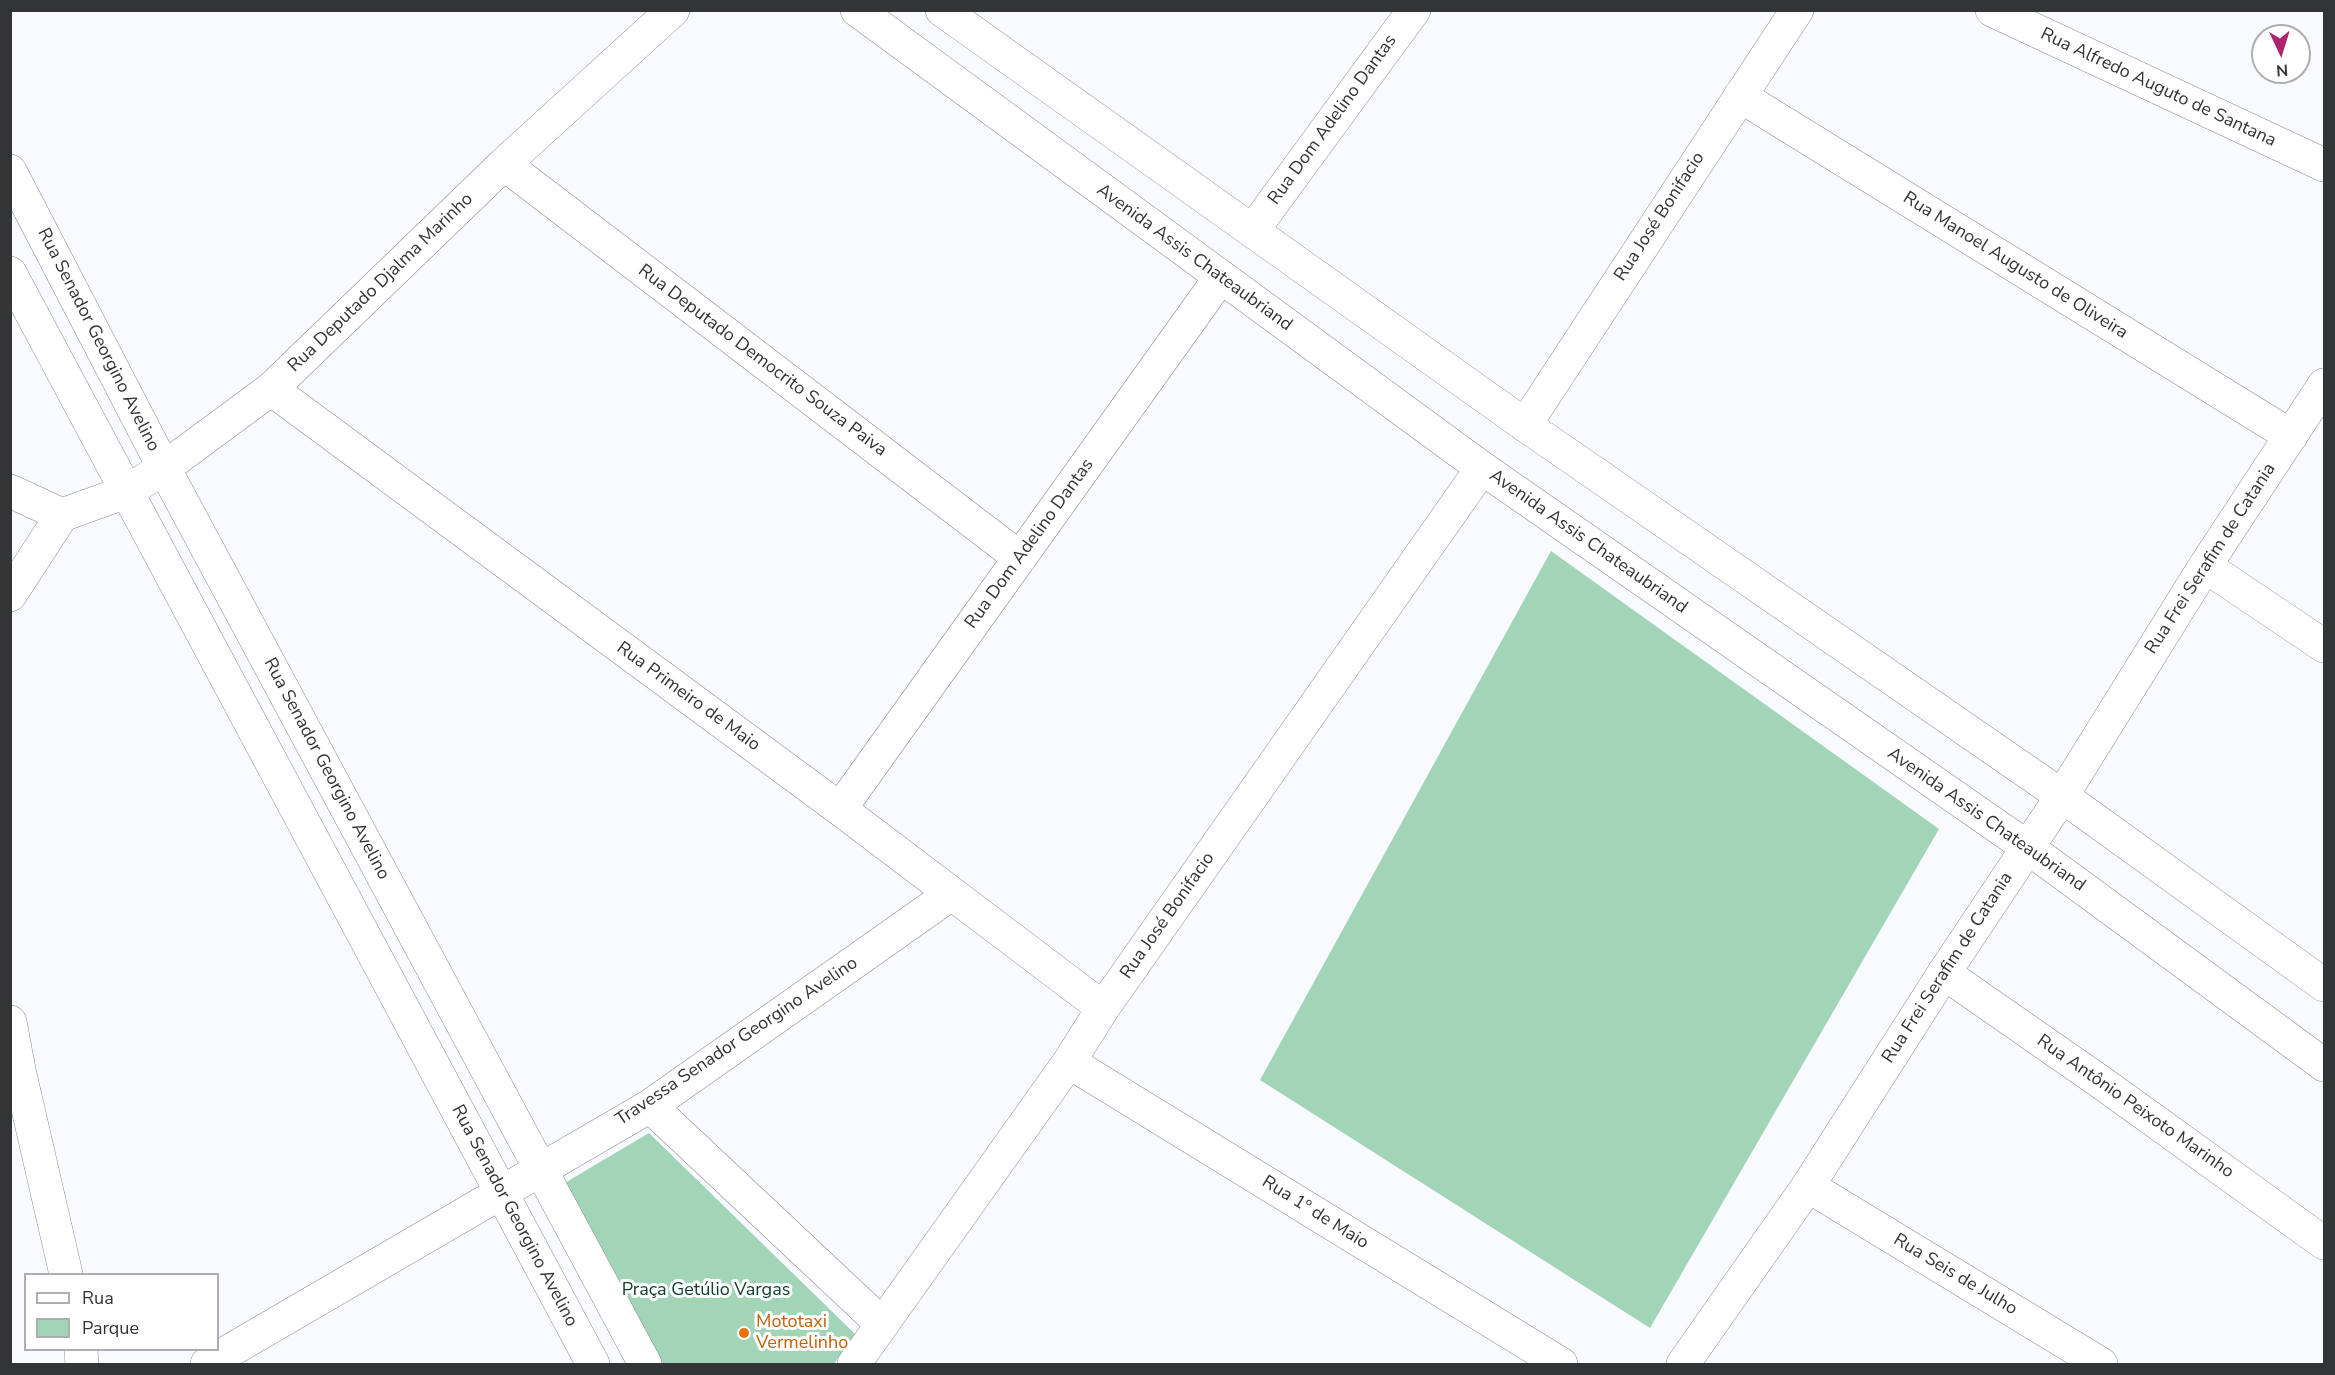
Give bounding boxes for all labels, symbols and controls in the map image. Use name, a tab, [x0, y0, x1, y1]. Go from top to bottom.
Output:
street label: Rua Alfredo Auguto de Santana	[2037, 24, 2279, 152]
north arrow	[2251, 24, 2311, 84]
street label: Rua Dom Adelino Dantas	[1264, 31, 1402, 209]
text: N	[2275, 59, 2289, 81]
street label: Rua José Bonifacio	[1610, 148, 1710, 286]
street label: Avenida Assis Chateaubriand	[1092, 180, 1296, 336]
street label: Rua Manoel Augusto de Oliveira	[1899, 188, 2131, 344]
street label: Rua Deputado Djalma Marinho	[284, 189, 478, 377]
street label: Rua Senador Georgino Avelino	[32, 225, 164, 455]
street label: Rua Deputado Democrito Souza Paiva	[633, 260, 891, 462]
street label: Rua Dom Adelino Dantas	[961, 455, 1099, 633]
street label: Rua Frei Serafim de Catania	[2141, 460, 2281, 658]
street label: Avenida Assis Chateaubriand	[1485, 465, 1691, 619]
street label: Rua Primeiro de Maio	[612, 638, 764, 756]
street label: Rua Senador Georgino Avelino	[258, 654, 394, 884]
street label: Avenida Assis Chateaubriand	[1883, 743, 2089, 897]
street label: Rua José Bonifacio	[1116, 849, 1220, 983]
street label: Rua Frei Serafim de Catania	[1878, 869, 2018, 1067]
street label: Travessa Senador Georgino Avelino	[612, 953, 862, 1131]
street label: Rua Antônio Peixoto Marinho	[2032, 1031, 2238, 1183]
street label: Rua Senador Georgino Avelino	[446, 1101, 582, 1331]
street label: Rua 1º de Maio	[1258, 1172, 1372, 1254]
street label: Rua Seis de Julho	[1889, 1230, 2021, 1320]
legend	[24, 1273, 219, 1351]
park label: Praça Getúlio Vargas	[622, 1280, 790, 1302]
text: Rua	[82, 1286, 114, 1310]
place label: Mototaxi Vermelinho	[756, 1312, 848, 1354]
text: Parque	[82, 1316, 139, 1340]
marker: Mototaxi Vermelinho	[737, 1326, 751, 1340]

